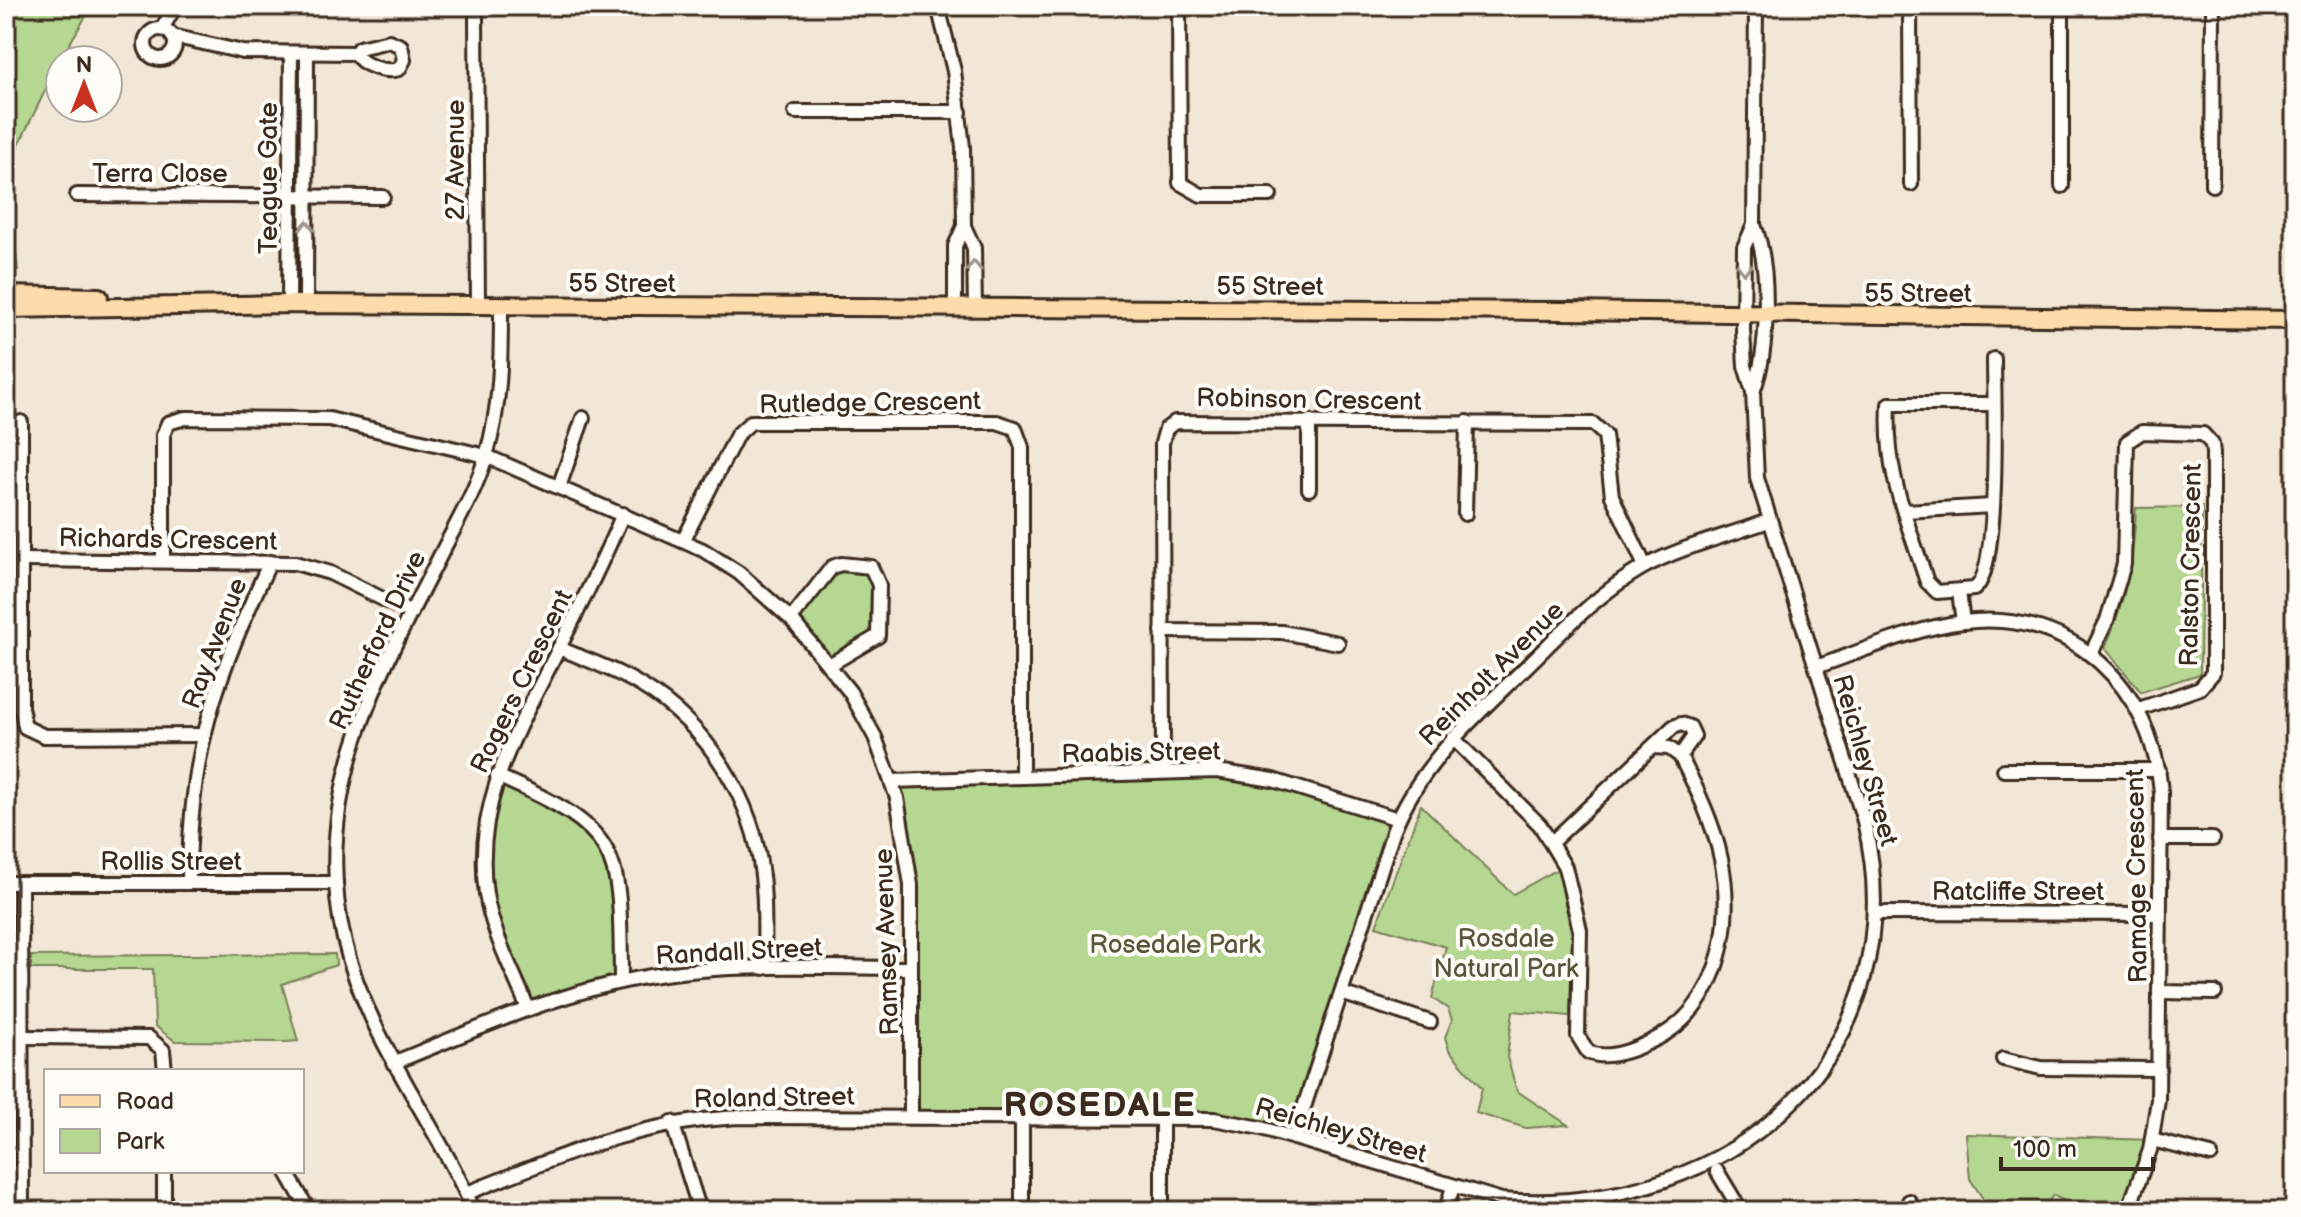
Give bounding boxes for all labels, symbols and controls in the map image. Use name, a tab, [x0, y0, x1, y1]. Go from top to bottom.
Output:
north arrow	[44, 44, 124, 124]
text: N	[76, 52, 92, 79]
street label: 27 Avenue	[441, 100, 472, 220]
street label: Teague Gate	[254, 102, 285, 254]
street label: Terra Close	[92, 159, 228, 190]
one-way arrow	[298, 219, 315, 232]
one-way arrow	[966, 259, 983, 272]
one-way arrow	[1735, 263, 1752, 276]
street label: 55 Street	[568, 269, 676, 300]
street label: 55 Street	[1216, 272, 1324, 303]
street label: 55 Street	[1864, 279, 1972, 310]
street label: Robinson Crescent	[1196, 383, 1422, 418]
street label: Rutledge Crescent	[759, 386, 981, 421]
street label: Ralston Crescent	[2174, 463, 2209, 667]
street label: Richards Crescent	[58, 523, 278, 558]
street label: Rutherford Drive	[323, 546, 433, 735]
street label: Ray Avenue	[176, 574, 255, 713]
street label: Rogers Crescent	[464, 585, 580, 779]
street label: Reinholt Avenue	[1413, 595, 1571, 753]
street label: Reichley Street	[1825, 671, 1904, 850]
street label: Raabis Street	[1061, 737, 1221, 770]
street label: Ramage Crescent	[2120, 768, 2155, 983]
street label: Rollis Street	[100, 847, 242, 878]
street label: Ramsey Avenue	[869, 848, 906, 1036]
street label: Ratcliffe Street	[1932, 877, 2104, 908]
park label: Rosdale Natural Park	[1433, 924, 1579, 985]
park label: Rosedale Park	[1089, 930, 1261, 961]
street label: Randall Street	[655, 933, 823, 972]
legend	[44, 1069, 304, 1173]
street label: Roland Street	[693, 1082, 855, 1115]
district label: ROSEDALE	[1003, 1085, 1197, 1126]
text: Road	[116, 1087, 174, 1116]
street label: Reichley Street	[1251, 1092, 1430, 1171]
scale bar	[2001, 1121, 2153, 1171]
text: Park	[116, 1127, 164, 1156]
text: 100 m	[2013, 1135, 2077, 1164]

